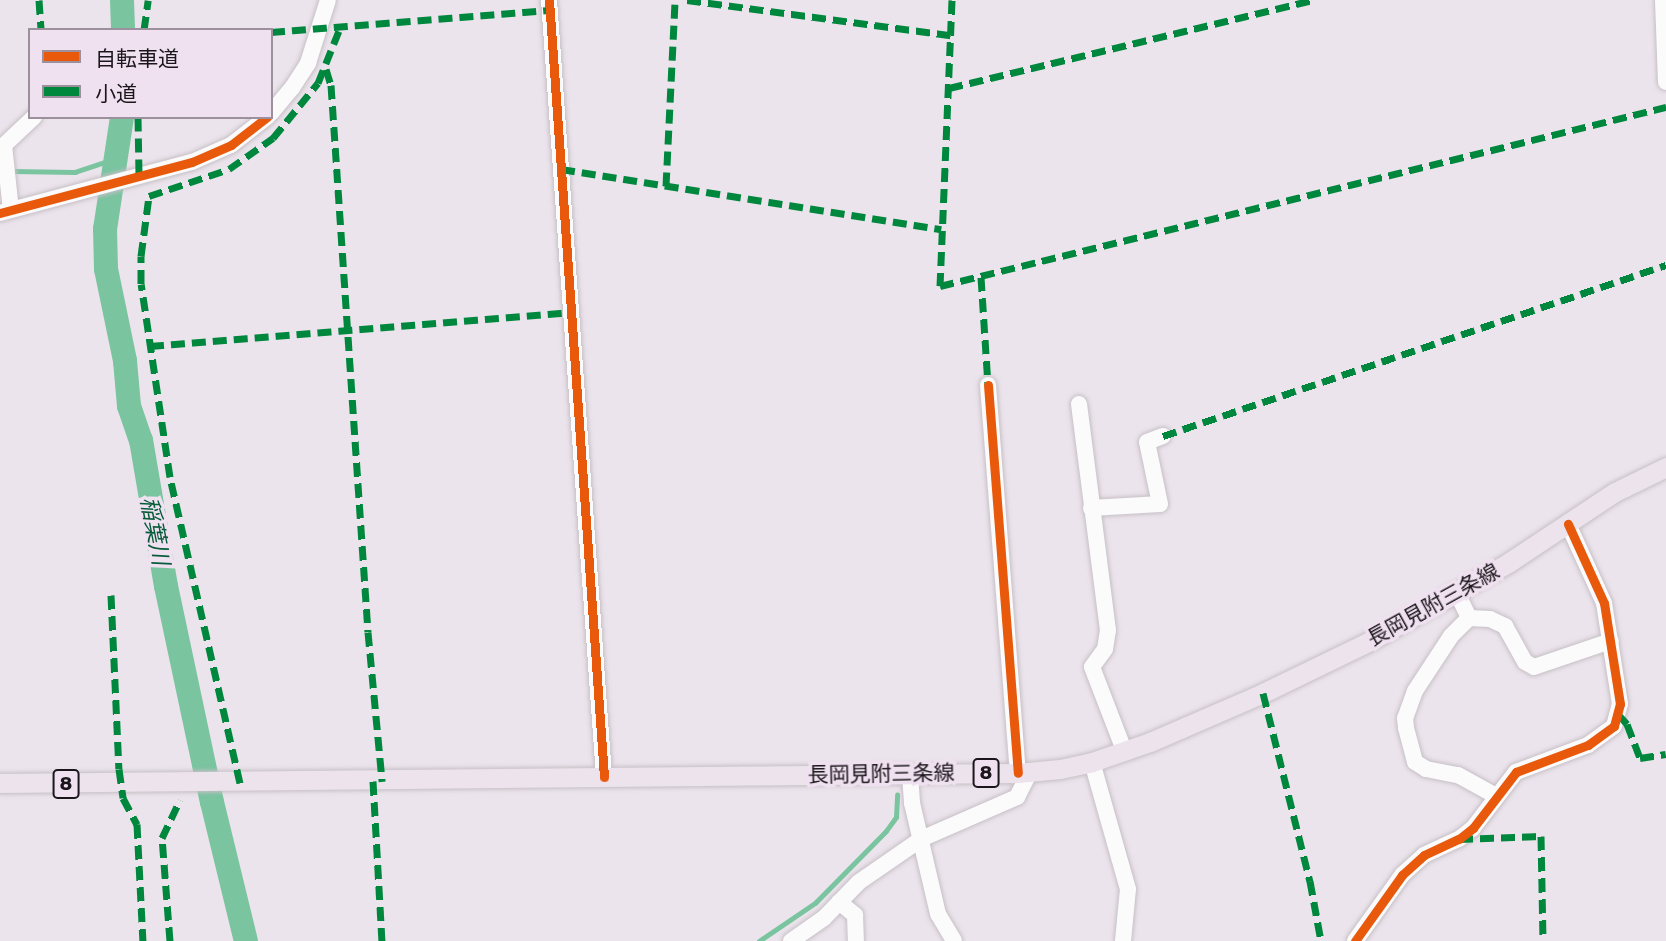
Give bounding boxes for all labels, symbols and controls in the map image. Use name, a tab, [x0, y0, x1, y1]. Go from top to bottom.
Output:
legend	[28, 28, 273, 119]
text: 自転車道	[95, 46, 179, 71]
text: 小道	[95, 81, 137, 106]
water label: 稲葉川	[135, 495, 175, 567]
street label: 長岡見附三条線	[1363, 558, 1503, 652]
road number: 8	[972, 758, 1000, 788]
street label: 長岡見附三条線	[807, 760, 955, 788]
road number: 8	[52, 768, 80, 800]

